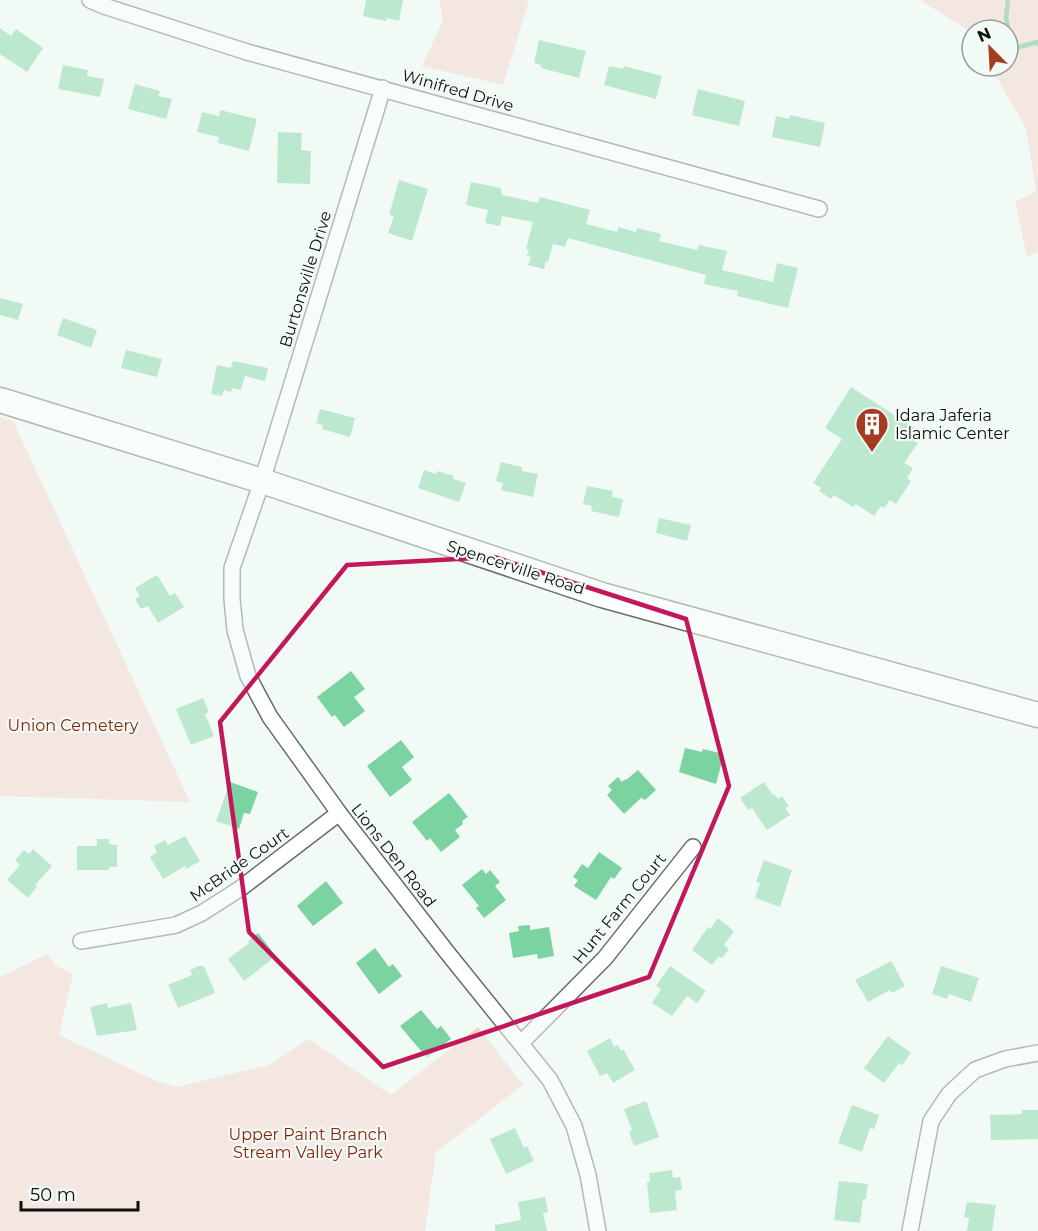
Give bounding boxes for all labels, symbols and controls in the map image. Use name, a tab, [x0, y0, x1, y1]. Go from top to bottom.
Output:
north arrow	[960, 18, 1020, 78]
text: N	[974, 23, 994, 46]
street label: Winifred Drive	[400, 65, 516, 115]
street label: Burtonsville Drive	[276, 209, 335, 350]
building icon: Idara Jaferia Islamic Center	[854, 406, 890, 453]
place label: Idara Jaferia Islamic Center	[895, 406, 1010, 443]
street label: Spencerville Road	[445, 536, 587, 599]
park label: Union Cemetery	[8, 716, 139, 735]
street label: Lions Den Road	[347, 800, 440, 911]
street label: McBride Court	[186, 823, 293, 906]
street label: Hunt Farm Court	[569, 849, 670, 967]
park label: Upper Paint Branch Stream Valley Park	[229, 1125, 387, 1162]
scale bar	[21, 1174, 138, 1212]
text: 50 m	[30, 1184, 76, 1206]

